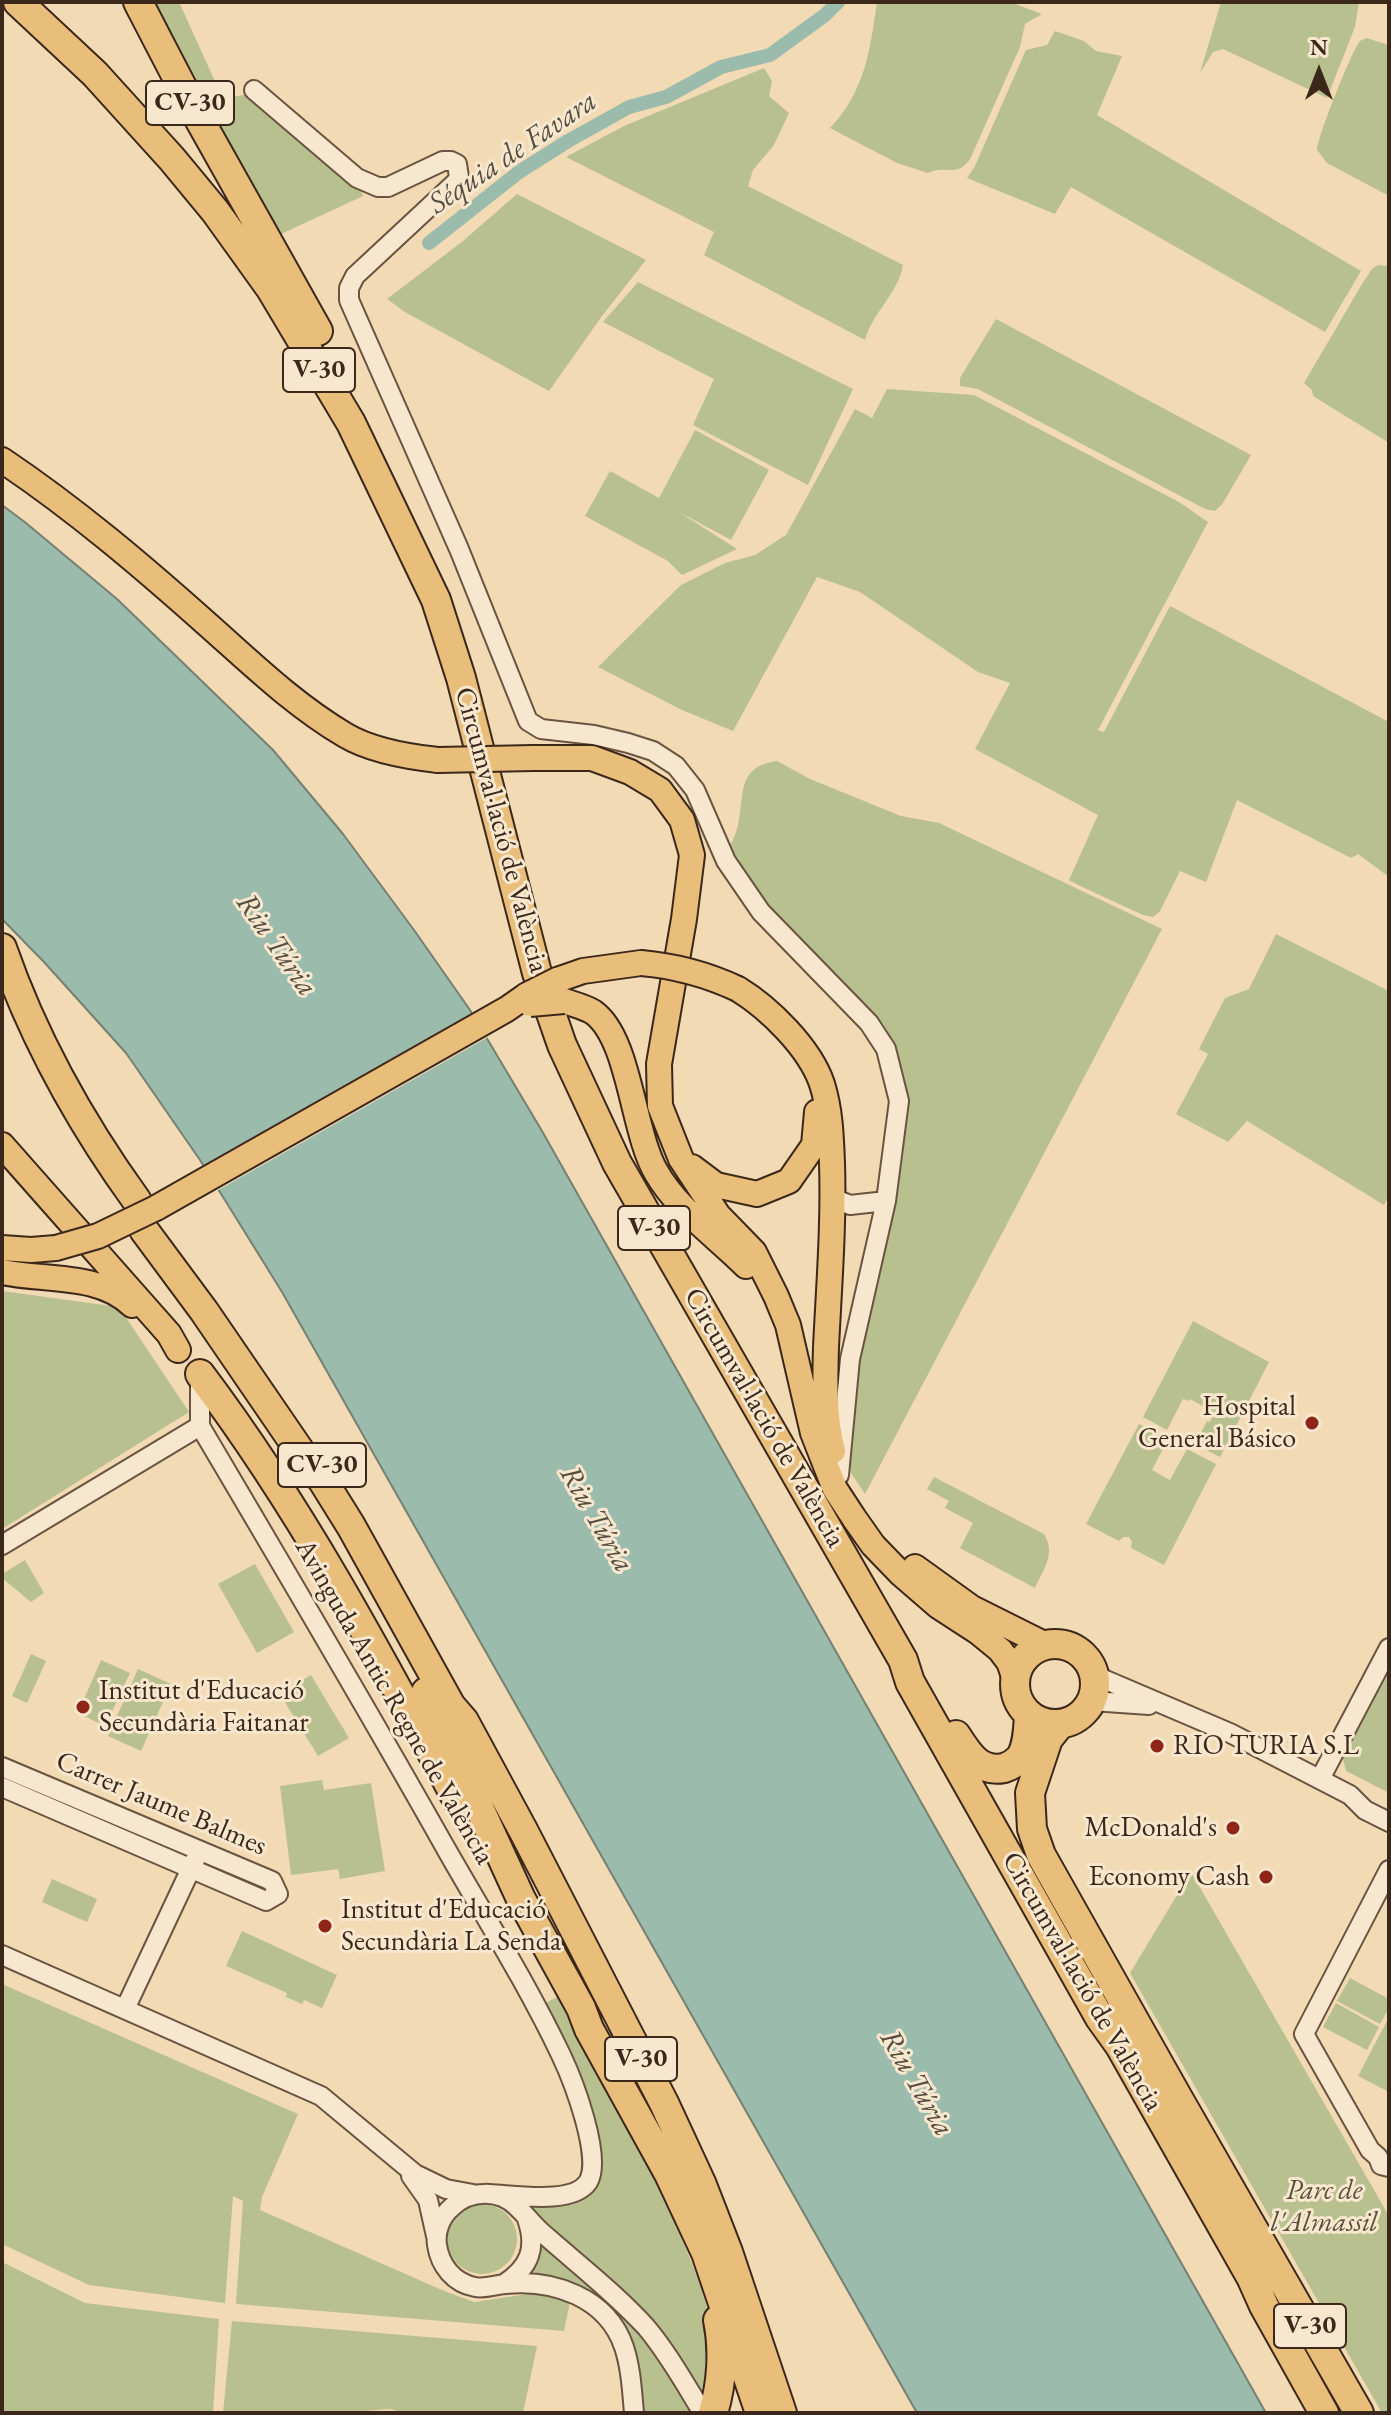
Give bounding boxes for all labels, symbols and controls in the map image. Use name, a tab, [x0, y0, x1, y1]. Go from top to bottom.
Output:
north arrow	[1279, 32, 1359, 112]
text: N	[1310, 33, 1328, 62]
road number: CV-30	[146, 81, 234, 125]
water label: Séquia de Favara	[422, 83, 604, 223]
road number: V-30	[283, 348, 355, 392]
street label: Circumval·lació de València	[447, 684, 555, 976]
water label: Riu Túria	[228, 887, 324, 1003]
road number: V-30	[618, 1206, 690, 1250]
street label: Circumval·lació de València	[676, 1282, 852, 1554]
place label: Hospital General Básico	[1138, 1390, 1296, 1456]
marker: Hospital General Básico	[1303, 1414, 1321, 1432]
road number: CV-30	[278, 1443, 366, 1487]
water label: Riu Túria	[551, 1459, 641, 1579]
street label: Avinguda Antic Regne de València	[287, 1533, 501, 1871]
place label: Institut d'Educació Secundària Faitanar	[99, 1674, 309, 1740]
marker: Institut d'Educació Secundària Faitanar	[74, 1698, 92, 1716]
place label: RIO TURIA S.L	[1173, 1729, 1359, 1763]
marker: RIO TURIA S.L	[1148, 1737, 1166, 1755]
street label: Carrer Jaume Balmes	[51, 1744, 271, 1864]
place label: McDonald's	[1084, 1811, 1217, 1845]
marker: McDonald's	[1224, 1819, 1242, 1837]
street label: Circumval·lació de València	[994, 1846, 1170, 2118]
place label: Economy Cash	[1089, 1860, 1250, 1894]
marker: Economy Cash	[1257, 1868, 1275, 1886]
place label: Institut d'Educació Secundària La Senda	[341, 1893, 561, 1959]
marker: Institut d'Educació Secundària La Senda	[316, 1917, 334, 1935]
water label: Riu Túria	[871, 2023, 961, 2143]
road number: V-30	[605, 2037, 677, 2081]
park label: Parc de l'Almassil	[1271, 2174, 1377, 2240]
road number: V-30	[1274, 2304, 1346, 2348]

